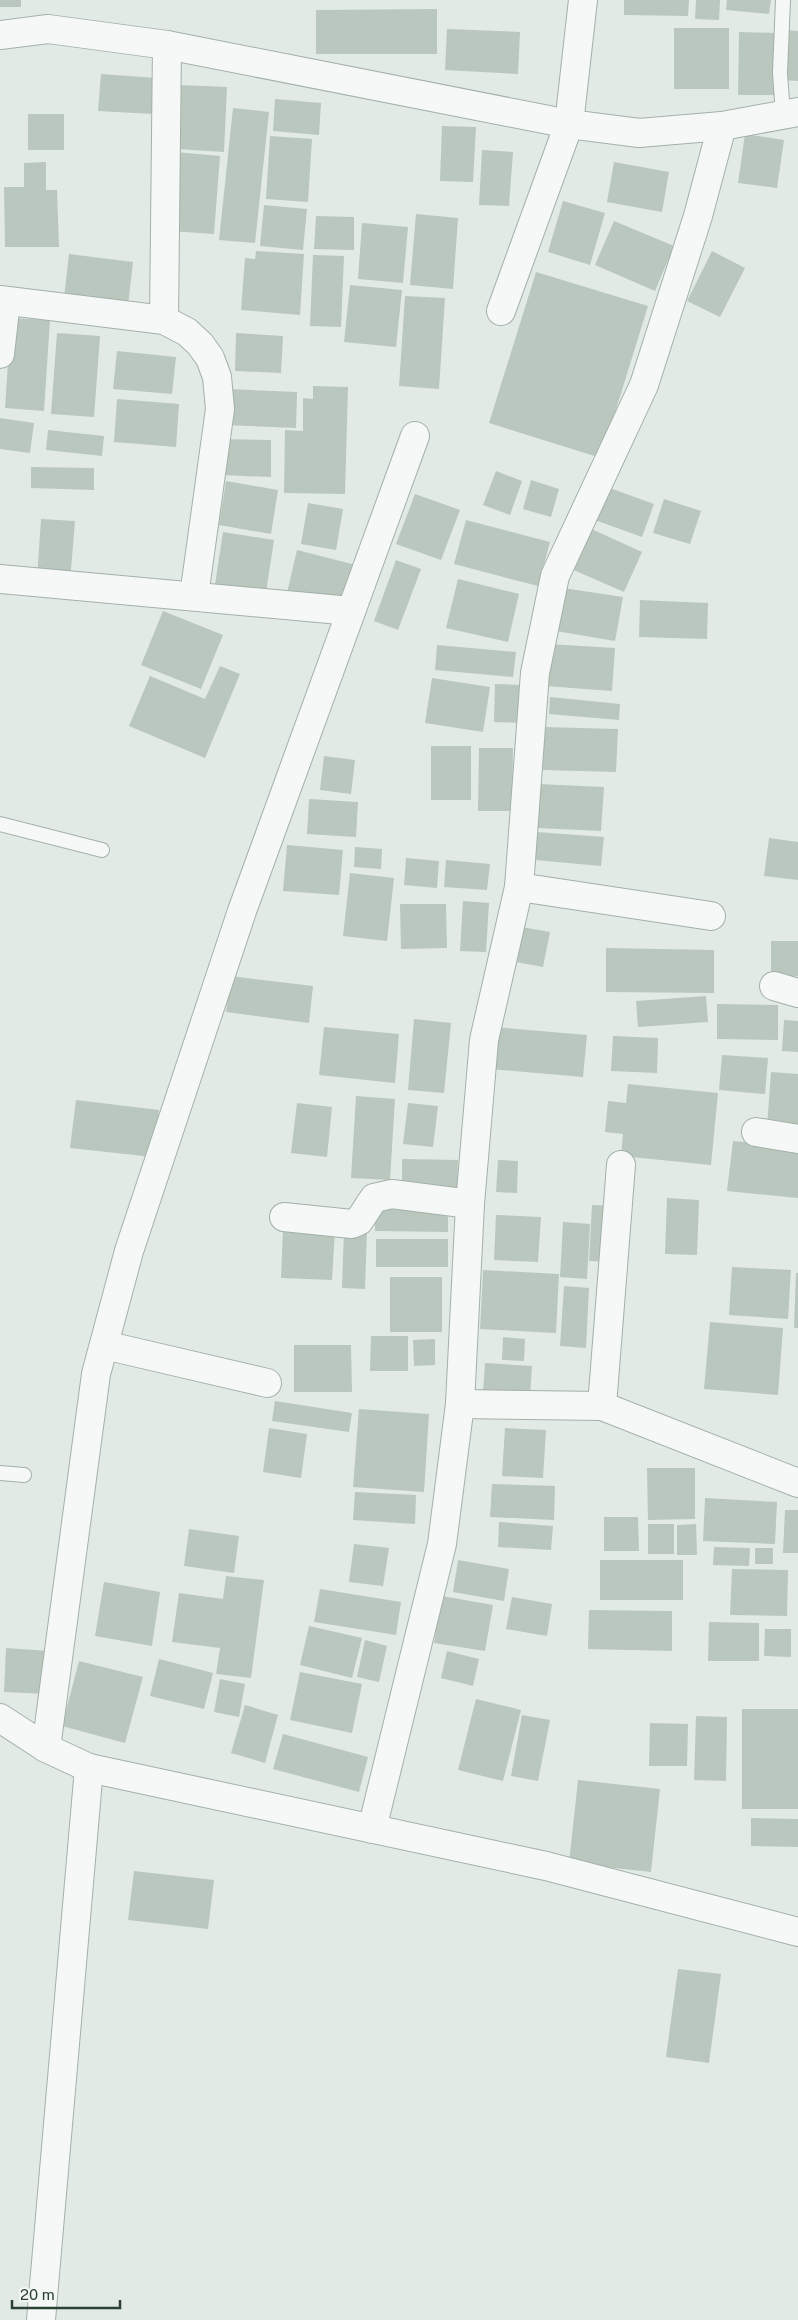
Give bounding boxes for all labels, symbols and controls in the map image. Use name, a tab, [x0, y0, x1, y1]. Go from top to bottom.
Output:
scale bar	[12, 2278, 120, 2310]
text: 20 m	[20, 2286, 55, 2303]

